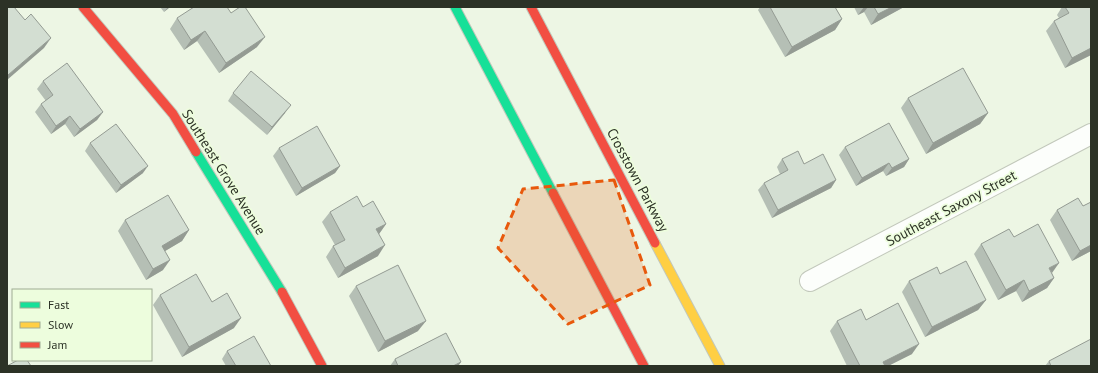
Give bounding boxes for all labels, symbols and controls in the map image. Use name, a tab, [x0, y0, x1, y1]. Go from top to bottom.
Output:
street label: Southeast Grove Avenue	[178, 106, 270, 238]
street label: Crosstown Parkway	[603, 125, 673, 235]
street label: Southeast Saxony Street	[883, 166, 1020, 250]
legend	[12, 289, 152, 361]
text: Fast	[48, 297, 69, 312]
text: Slow	[48, 317, 73, 332]
text: Jam	[47, 337, 67, 352]

